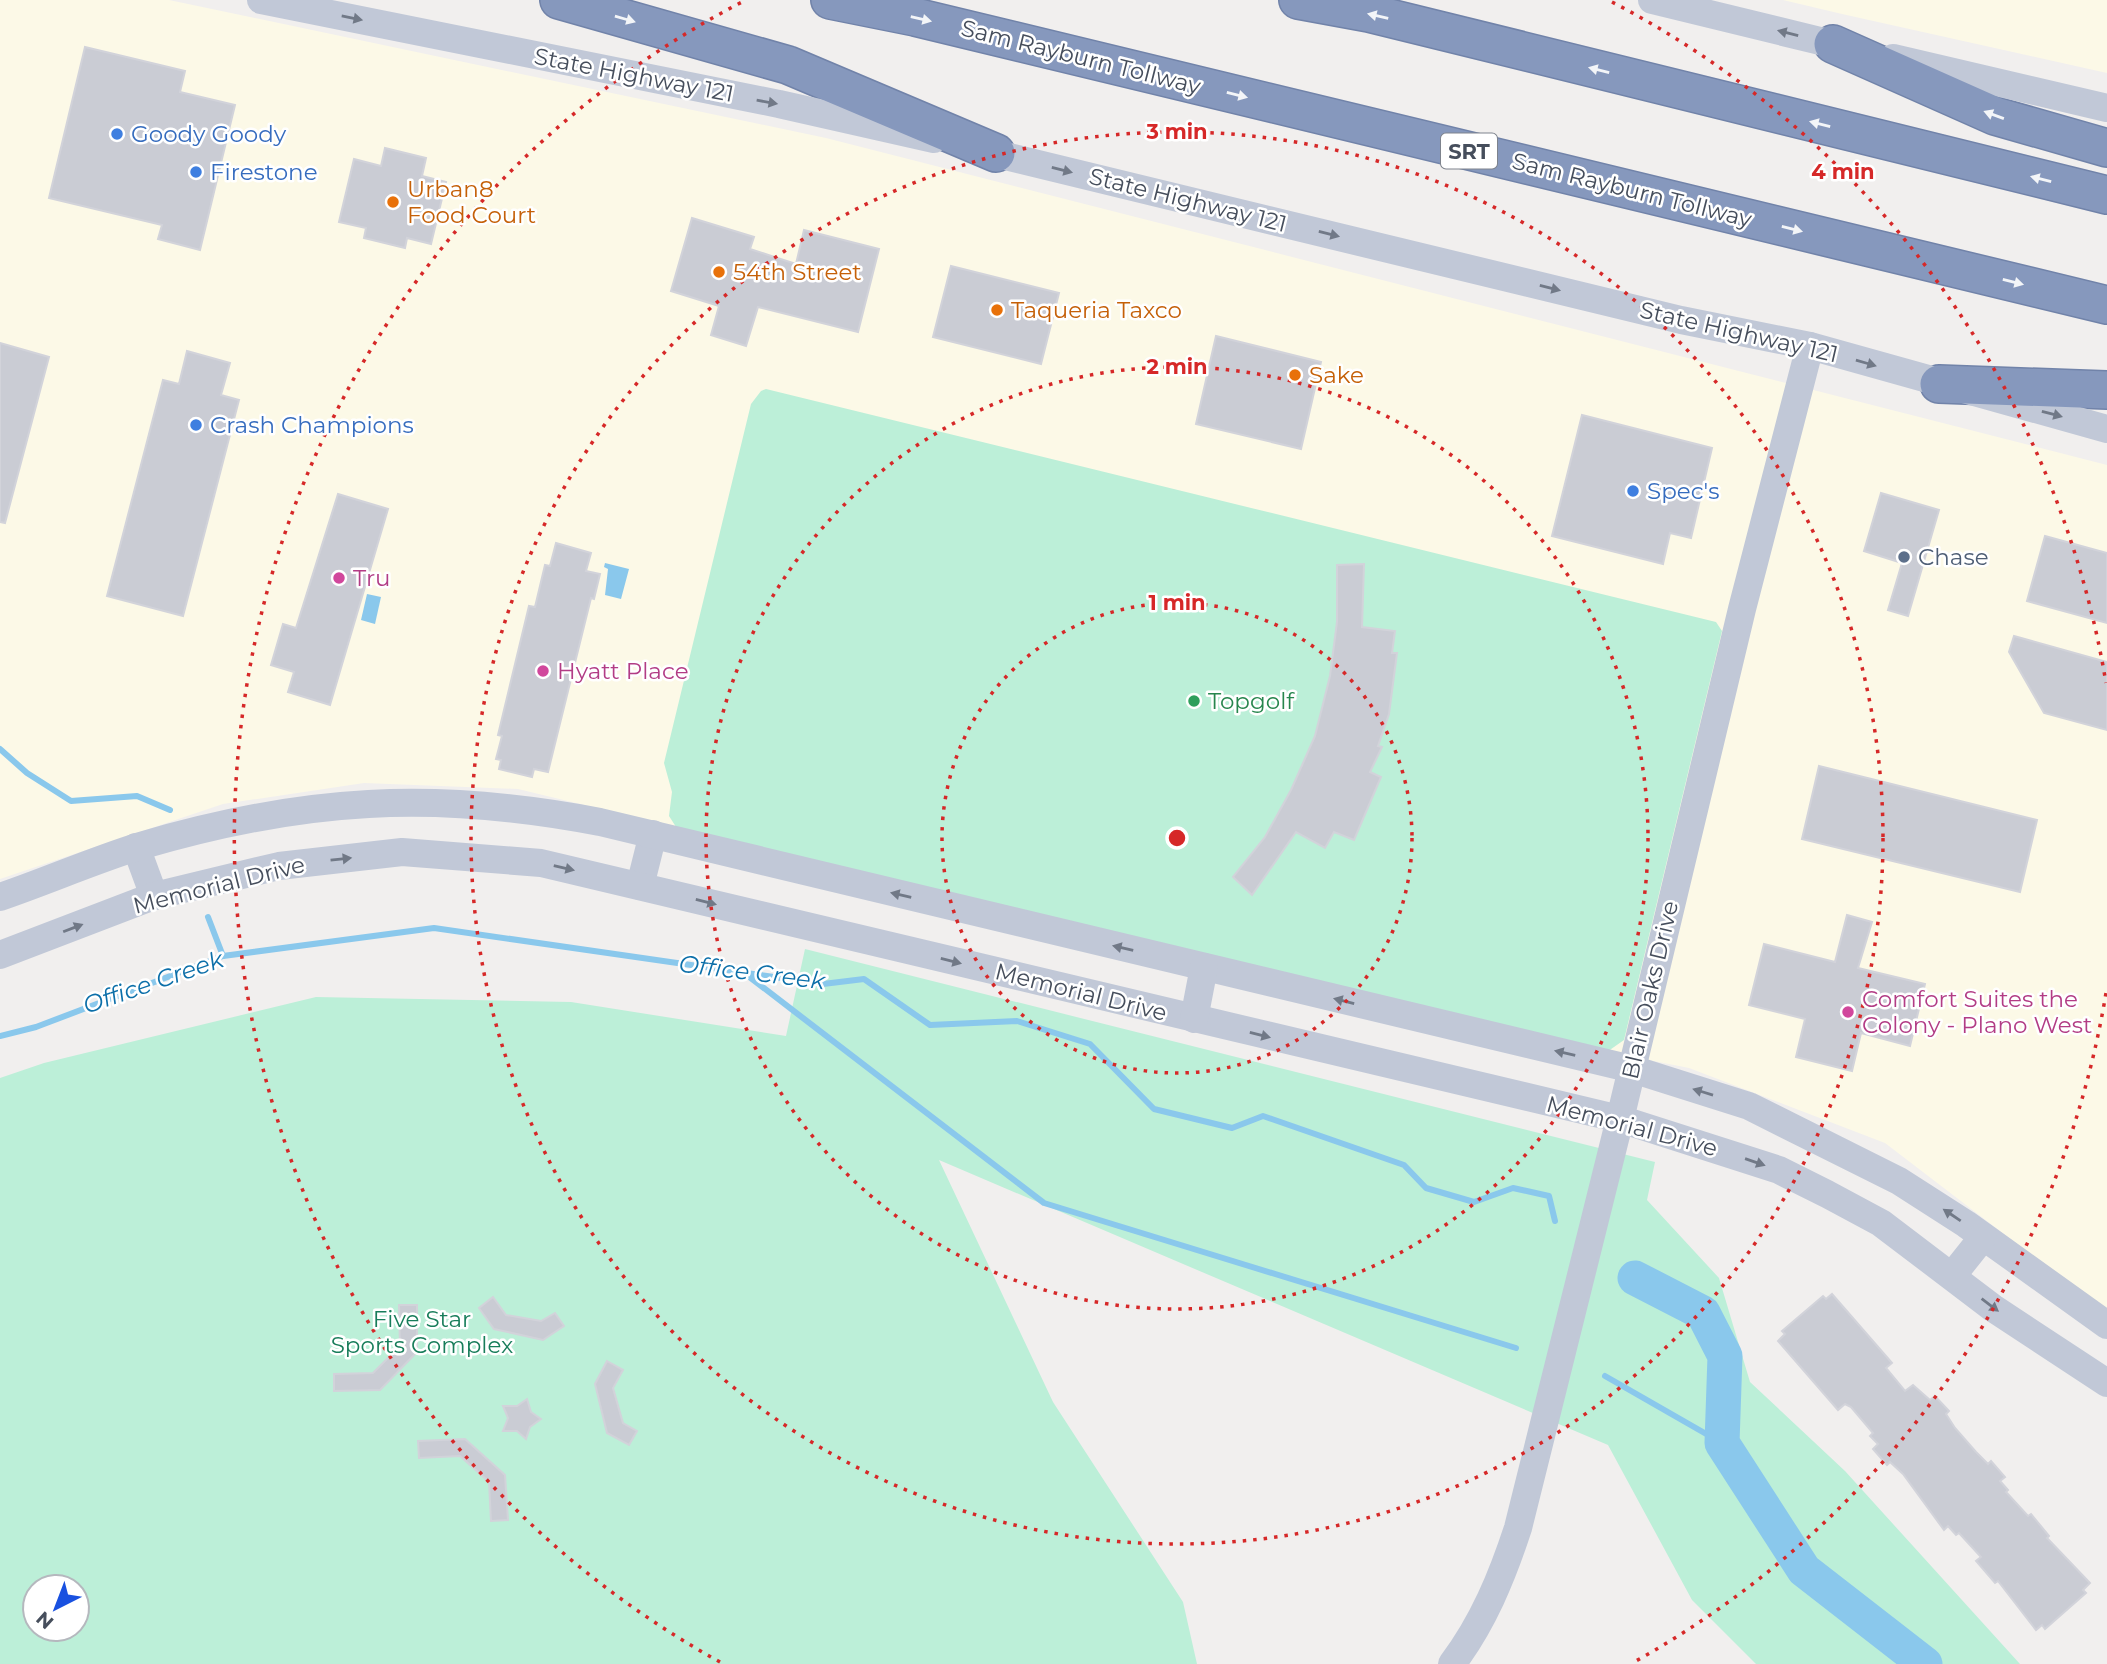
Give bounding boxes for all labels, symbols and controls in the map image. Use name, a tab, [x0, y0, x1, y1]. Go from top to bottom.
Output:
one-way arrow	[1367, 10, 1389, 21]
one-way arrow	[341, 13, 363, 24]
one-way arrow	[910, 13, 932, 24]
one-way arrow	[615, 14, 636, 24]
street label: Sam Rayburn Tollway	[958, 14, 1204, 100]
one-way arrow	[1777, 27, 1799, 38]
street label: State Highway 121	[532, 42, 736, 108]
one-way arrow	[1588, 64, 1610, 75]
one-way arrow	[1227, 90, 1249, 101]
one-way arrow	[756, 96, 778, 107]
one-way arrow	[1984, 109, 2005, 120]
text: 3 min	[1145, 119, 1208, 144]
one-way arrow	[1809, 119, 1831, 130]
place label: Goody Goody	[131, 120, 287, 148]
marker: Goody Goody	[109, 126, 125, 142]
road number: SRT	[1441, 134, 1497, 168]
street label: Sam Rayburn Tollway	[1509, 147, 1755, 233]
place label: Firestone	[210, 158, 318, 186]
text: 4 min	[1811, 159, 1875, 184]
street label: State Highway 121	[1086, 162, 1290, 238]
marker: Firestone	[188, 164, 204, 180]
one-way arrow	[1051, 164, 1073, 175]
one-way arrow	[2030, 173, 2052, 184]
place label: Urban8 Food Court	[407, 175, 536, 229]
marker: Urban8 Food Court	[385, 194, 401, 210]
one-way arrow	[1781, 224, 1803, 235]
one-way arrow	[1318, 229, 1340, 240]
place label: 54th Street	[733, 258, 862, 286]
marker: 54th Street	[711, 264, 727, 280]
one-way arrow	[2002, 277, 2024, 288]
one-way arrow	[1539, 283, 1561, 294]
place label: Taqueria Taxco	[1011, 296, 1182, 324]
street label: State Highway 121	[1637, 296, 1841, 368]
marker: Taqueria Taxco	[989, 302, 1005, 318]
text: 2 min	[1146, 354, 1208, 379]
one-way arrow	[1856, 358, 1877, 368]
place label: Sake	[1309, 361, 1364, 389]
marker: Sake	[1287, 367, 1303, 383]
one-way arrow	[2041, 409, 2063, 420]
place label: Crash Champions	[210, 411, 414, 439]
marker: Crash Champions	[188, 417, 204, 433]
place label: Spec's	[1647, 477, 1719, 505]
marker: Spec's	[1625, 483, 1641, 499]
place label: Chase	[1918, 543, 1989, 571]
marker: Chase	[1896, 549, 1912, 565]
place label: Tru	[353, 564, 391, 592]
marker: Tru	[331, 570, 347, 586]
text: 1 min	[1148, 590, 1206, 615]
place label: Hyatt Place	[557, 657, 689, 685]
marker: Hyatt Place	[535, 663, 551, 679]
place label: Topgolf	[1208, 687, 1295, 715]
marker: Topgolf	[1186, 693, 1202, 709]
centre of rings	[1165, 826, 1189, 850]
street label: Memorial Drive	[130, 850, 308, 920]
one-way arrow	[330, 853, 352, 864]
one-way arrow	[553, 863, 575, 874]
one-way arrow	[890, 889, 912, 900]
one-way arrow	[695, 897, 717, 908]
street label: Blair Oaks Drive	[1616, 898, 1684, 1082]
one-way arrow	[62, 922, 83, 933]
one-way arrow	[1111, 942, 1133, 953]
water label: Office Creek	[79, 944, 229, 1020]
water label: Office Creek	[677, 949, 828, 996]
one-way arrow	[940, 956, 962, 967]
street label: Memorial Drive	[992, 957, 1170, 1027]
place label: Comfort Suites the Colony - Plano West	[1862, 985, 2092, 1039]
one-way arrow	[1333, 995, 1355, 1006]
marker: Comfort Suites the Colony - Plano West	[1840, 1004, 1856, 1020]
one-way arrow	[1249, 1030, 1271, 1041]
one-way arrow	[1554, 1048, 1576, 1059]
one-way arrow	[1693, 1086, 1714, 1096]
street label: Memorial Drive	[1543, 1090, 1721, 1162]
one-way arrow	[1745, 1157, 1766, 1168]
one-way arrow	[1943, 1208, 1961, 1222]
one-way arrow	[1981, 1298, 1999, 1312]
park label: Five Star Sports Complex	[331, 1305, 513, 1359]
north arrow	[21, 1573, 91, 1643]
text: N	[32, 1607, 58, 1634]

